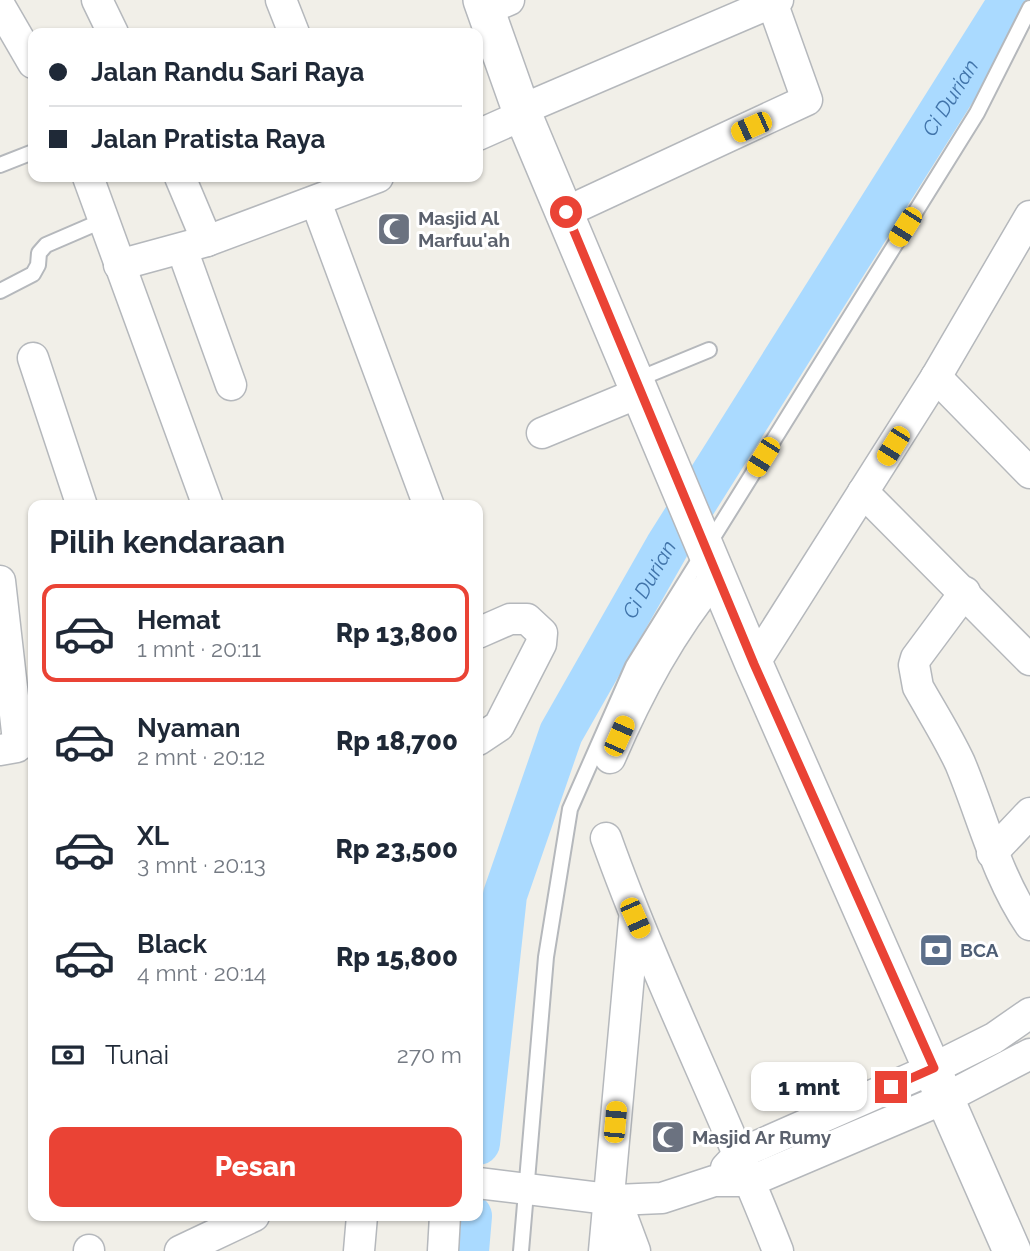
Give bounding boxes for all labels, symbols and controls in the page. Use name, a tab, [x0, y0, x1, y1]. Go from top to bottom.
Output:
water label: Ci Durian	[916, 54, 983, 140]
text: Jalan Randu Sari Raya	[91, 57, 364, 87]
car	[728, 109, 775, 145]
text: Jalan Pratista Raya	[91, 124, 325, 154]
route start	[550, 196, 582, 228]
car	[885, 204, 926, 250]
place label: Masjid Al Marfuu'ah	[418, 207, 510, 251]
mosque icon: Masjid Al Marfuu'ah	[375, 210, 413, 248]
car	[873, 423, 914, 469]
car	[743, 434, 784, 480]
text: Pilih kendaraan	[49, 523, 285, 560]
water label: Ci Durian	[616, 536, 681, 623]
icon: car	[53, 602, 116, 665]
text: Hemat	[137, 605, 221, 635]
text: Rp 13,800	[336, 618, 458, 648]
text: 1 mnt · 20:11	[137, 635, 261, 662]
icon: car	[53, 710, 116, 773]
text: Nyaman	[137, 713, 241, 743]
car	[601, 713, 638, 759]
text: Rp 18,700	[336, 726, 458, 756]
text: 2 mnt · 20:12	[137, 743, 265, 770]
icon: car	[53, 818, 116, 881]
text: XL	[137, 821, 169, 851]
text: Rp 23,500	[335, 834, 458, 864]
text: 3 mnt · 20:13	[137, 851, 266, 878]
car	[617, 895, 654, 941]
icon: car	[53, 926, 116, 989]
text: Black	[137, 929, 207, 959]
bank icon: BCA	[917, 931, 955, 969]
place label: BCA	[960, 939, 999, 961]
text: Rp 15,800	[336, 942, 458, 972]
text: 4 mnt · 20:14	[137, 959, 266, 986]
icon: cash	[49, 1036, 87, 1074]
text: Tunai	[105, 1040, 169, 1070]
text: 270 m	[397, 1041, 462, 1068]
callout: 1 mnt	[751, 1062, 866, 1112]
route end	[875, 1071, 907, 1103]
text: 1 mnt	[778, 1073, 840, 1100]
car	[603, 1100, 628, 1144]
mosque icon: Masjid Ar Rumy	[649, 1118, 687, 1156]
place label: Masjid Ar Rumy	[692, 1126, 832, 1148]
button: Pesan	[49, 1127, 462, 1207]

